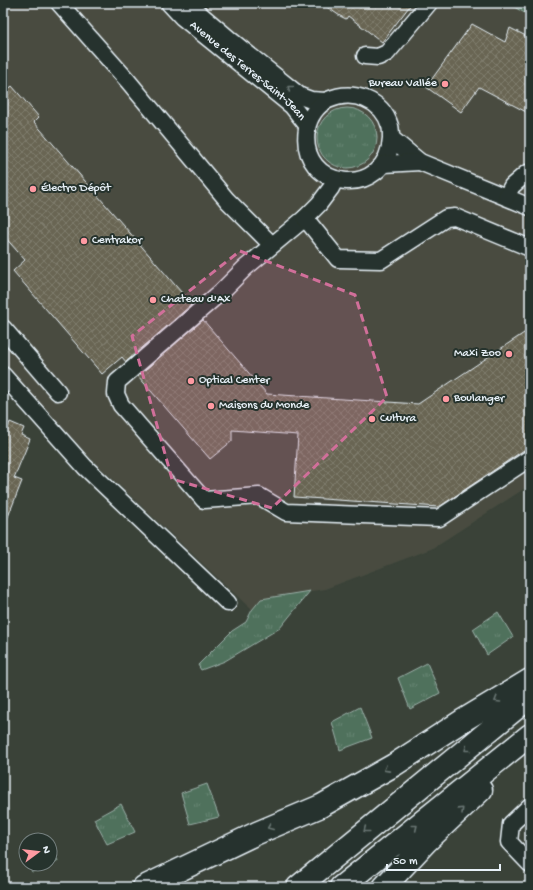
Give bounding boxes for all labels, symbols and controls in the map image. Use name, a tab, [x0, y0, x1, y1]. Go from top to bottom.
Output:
street label: Avenue des Terres-Saint-Jean	[186, 19, 308, 124]
place label: Bureau Vallée	[368, 77, 438, 91]
marker: Bureau Vallée	[440, 79, 450, 89]
one-way arrow	[288, 86, 295, 93]
place label: Électro Dépôt	[41, 182, 112, 196]
marker: Électro Dépôt	[28, 184, 38, 194]
place label: Centrakor	[92, 234, 144, 248]
marker: Centrakor	[79, 236, 89, 246]
place label: Chateau d'Ax	[161, 293, 231, 307]
marker: Chateau d'Ax	[148, 295, 158, 305]
place label: Maxi Zoo	[454, 347, 501, 361]
marker: Maxi Zoo	[504, 349, 514, 359]
place label: Optical Center	[199, 374, 271, 388]
marker: Optical Center	[186, 376, 196, 386]
place label: Boulanger	[453, 392, 506, 406]
marker: Boulanger	[441, 394, 451, 404]
place label: Maisons du Monde	[219, 399, 310, 413]
marker: Maisons du Monde	[206, 401, 216, 411]
place label: Cultura	[380, 412, 417, 426]
marker: Cultura	[367, 414, 377, 424]
one-way arrow	[494, 696, 501, 703]
one-way arrow	[465, 744, 472, 751]
one-way arrow	[383, 764, 390, 772]
one-way arrow	[456, 807, 464, 815]
one-way arrow	[267, 823, 274, 831]
one-way arrow	[410, 825, 418, 832]
one-way arrow	[364, 826, 371, 833]
north arrow	[18, 832, 58, 872]
text: N	[39, 845, 52, 855]
scale bar	[387, 846, 500, 872]
text: 50 m	[393, 855, 418, 869]

